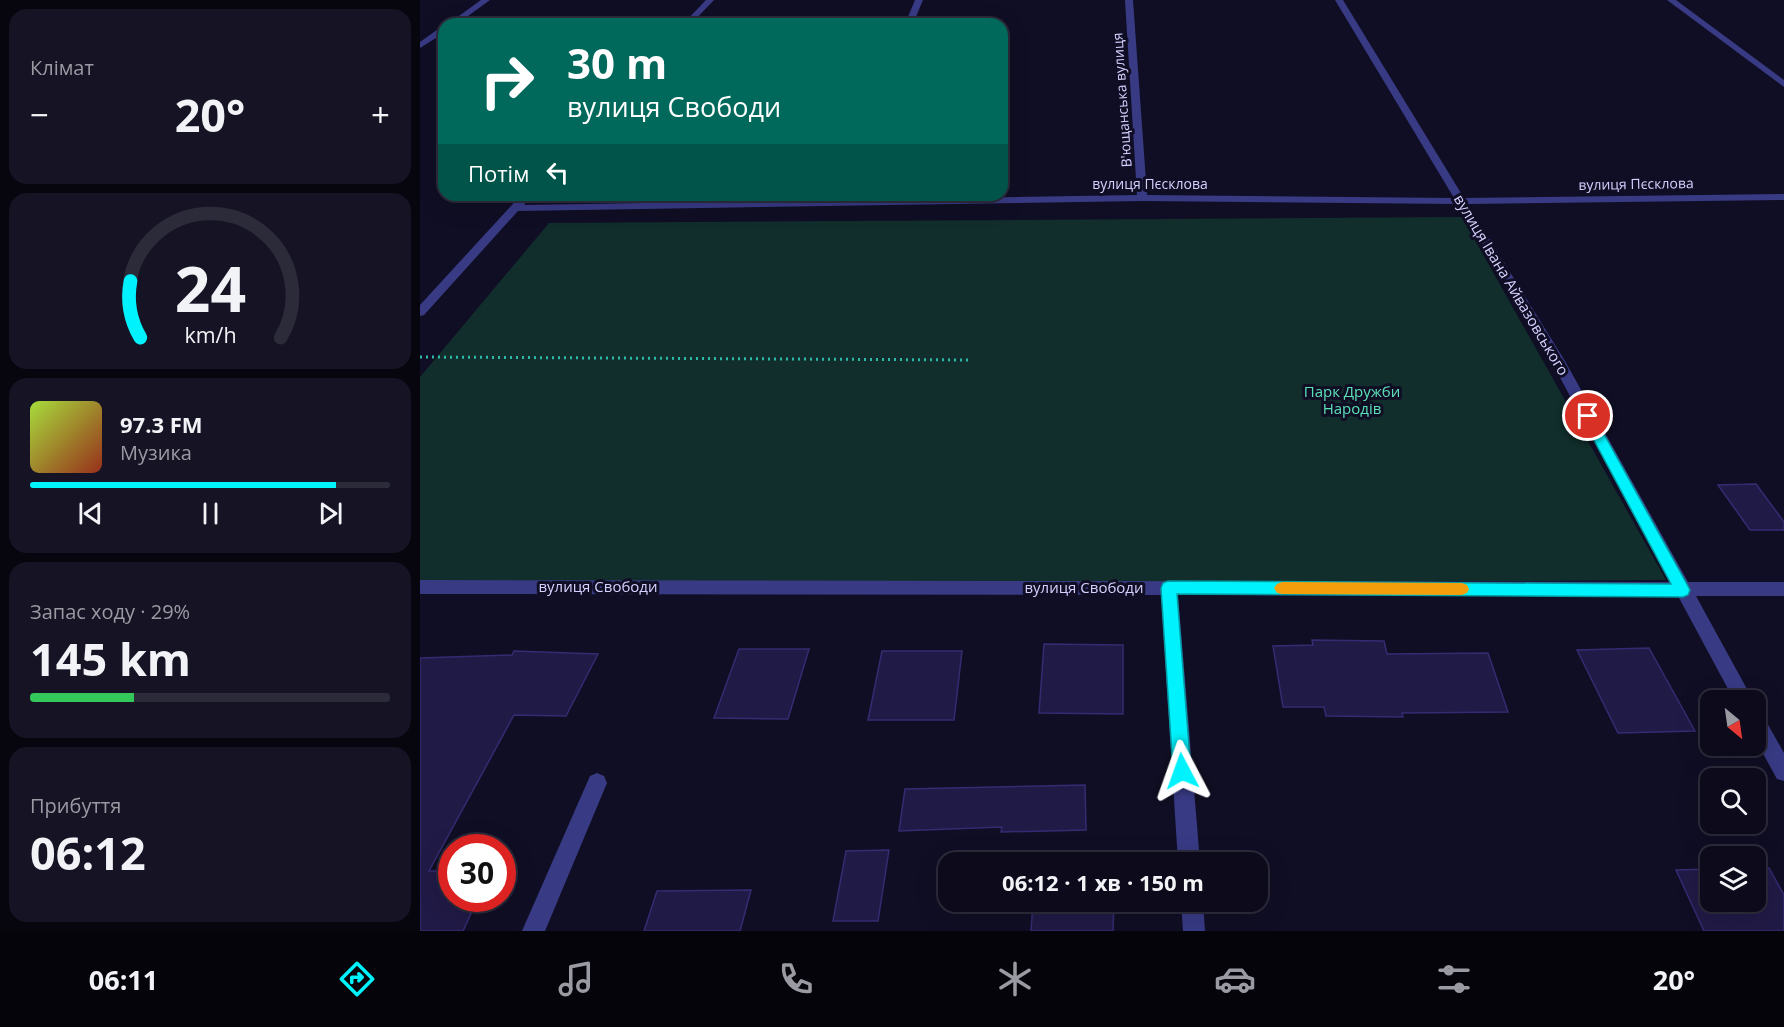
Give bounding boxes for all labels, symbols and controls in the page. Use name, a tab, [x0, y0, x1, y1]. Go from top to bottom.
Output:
street label: В'ющанська вулиця	[1107, 32, 1136, 168]
text: 30 m	[567, 34, 667, 91]
icon: right	[468, 42, 546, 120]
text: Клімат	[30, 54, 94, 81]
text: 20°	[175, 84, 245, 145]
text: вулиця Свободи	[567, 88, 781, 125]
text: −	[30, 92, 49, 137]
text: +	[371, 92, 390, 137]
icon: left	[541, 156, 574, 189]
text: Потім	[468, 158, 529, 188]
street label: вулиця Пєсклова	[1578, 173, 1694, 194]
street label: вулиця Пєсклова	[1092, 174, 1208, 193]
street label: вулиця Івана Айвазовського	[1450, 190, 1574, 379]
text: 24	[174, 245, 246, 330]
text: km/h	[184, 321, 236, 350]
park label: Парк Дружби Народів	[1304, 381, 1400, 418]
pin	[1562, 390, 1613, 441]
icon: arrive	[1571, 399, 1604, 432]
text: 97.3 FM	[120, 409, 203, 439]
text: Музика	[120, 439, 192, 466]
icon: previous	[74, 497, 107, 530]
icon: pause	[194, 497, 227, 530]
icon: next	[314, 497, 347, 530]
street label: вулиця Свободи	[538, 576, 658, 596]
street label: вулиця Свободи	[1024, 577, 1144, 597]
text: Запас ходу · 29%	[30, 598, 190, 625]
text: 145 km	[30, 628, 191, 689]
north arrow	[1700, 690, 1766, 756]
map controls	[1700, 690, 1766, 912]
position arrow	[1150, 739, 1214, 803]
button: search	[1700, 768, 1766, 834]
text: Прибуття	[30, 792, 121, 819]
text: 06:12	[30, 822, 146, 883]
speed limit sign: 30	[438, 834, 516, 912]
button: layers	[1700, 846, 1766, 912]
text: 06:12 · 1 хв · 150 m	[1002, 867, 1204, 897]
icon: directions	[336, 958, 378, 1000]
icon: music	[555, 958, 597, 1000]
icon: phone	[775, 958, 817, 1000]
icon: climate	[994, 958, 1036, 1000]
icon: car	[1214, 958, 1256, 1000]
icon: filters	[1433, 958, 1475, 1000]
text: 06:11	[89, 961, 158, 998]
text: 20°	[1653, 961, 1695, 998]

